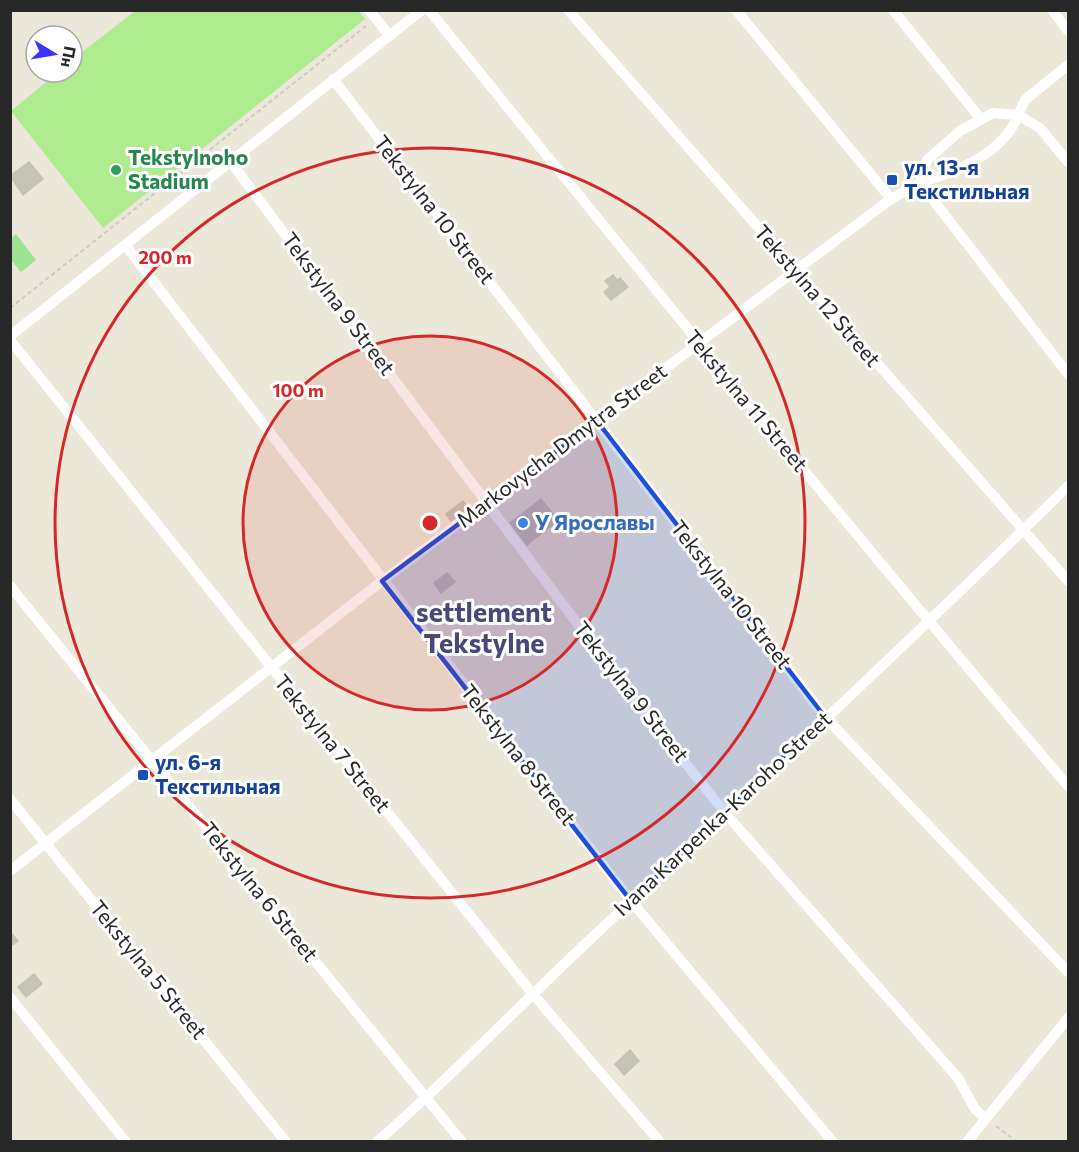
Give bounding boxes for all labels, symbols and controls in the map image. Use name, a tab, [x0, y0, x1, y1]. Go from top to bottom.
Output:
north arrow	[24, 24, 84, 84]
text: Пн	[58, 45, 81, 69]
street label: Tekstylna 10 Street	[369, 130, 501, 288]
place label: Tekstylnoho Stadium	[128, 144, 248, 193]
place label: ул. 13-я Текстильная	[904, 154, 1030, 203]
marker: Tekstylnoho Stadium	[109, 163, 123, 177]
marker: ул. 13-я Текстильная	[885, 173, 899, 187]
street label: Tekstylna 12 Street	[750, 219, 886, 371]
street label: Tekstylna 9 Street	[278, 227, 401, 379]
text: 200 m	[138, 246, 192, 268]
street label: Tekstylna 11 Street	[681, 324, 814, 476]
street label: Markovycha Dmytra Street	[451, 358, 671, 532]
text: 100 m	[272, 379, 324, 401]
place label: У Ярославы	[535, 509, 655, 534]
centre of rings	[420, 513, 440, 533]
street label: Tekstylna 10 Street	[666, 515, 798, 673]
marker: У Ярославы	[516, 516, 530, 530]
district label: settlement Tekstylne	[416, 595, 552, 659]
street label: Tekstylna 9 Street	[569, 616, 695, 766]
street label: Tekstylna 7 Street	[270, 669, 396, 817]
street label: Tekstylna 8 Street	[456, 679, 582, 829]
street label: Ivana Karpenka-Karoho Street	[608, 705, 836, 920]
place label: ул. 6-я Текстильная	[155, 749, 281, 798]
marker: ул. 6-я Текстильная	[136, 768, 150, 782]
street label: Tekstylna 6 Street	[196, 816, 324, 966]
street label: Tekstylna 5 Street	[86, 895, 213, 1043]

